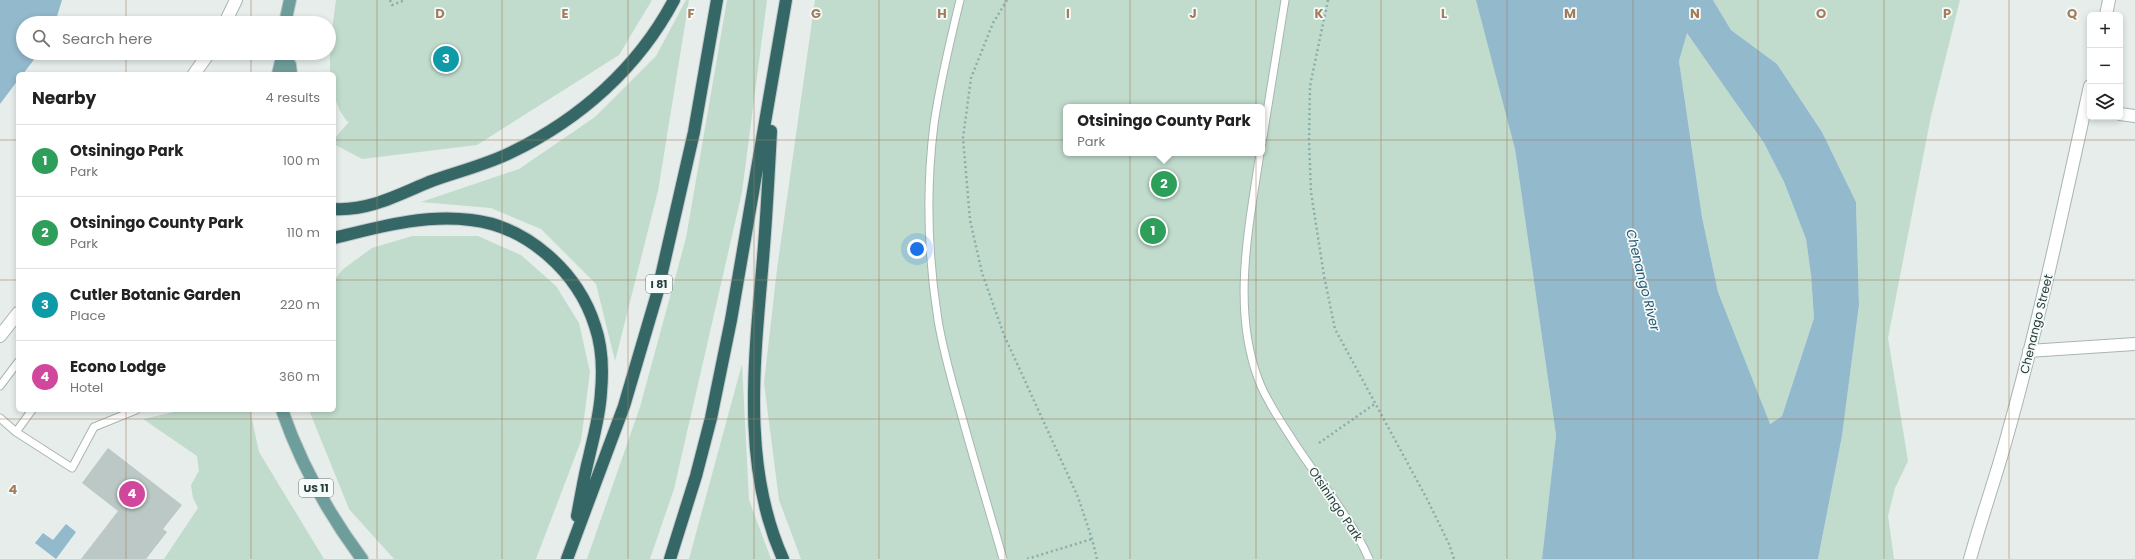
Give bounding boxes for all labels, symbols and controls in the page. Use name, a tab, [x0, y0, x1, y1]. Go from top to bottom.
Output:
text: D	[435, 4, 445, 23]
text: E	[561, 4, 569, 23]
text: F	[687, 4, 695, 23]
text: G	[811, 4, 821, 23]
text: H	[937, 4, 947, 23]
text: I	[1066, 4, 1070, 23]
text: J	[1189, 4, 1197, 23]
text: K	[1314, 4, 1324, 23]
text: L	[1441, 4, 1447, 23]
text: M	[1564, 4, 1576, 23]
text: N	[1690, 4, 1700, 23]
text: O	[1816, 4, 1826, 23]
text: P	[1943, 4, 1951, 23]
text: Q	[2067, 4, 2077, 23]
map controls	[2087, 12, 2123, 120]
button: +	[2087, 12, 2123, 48]
search box	[16, 16, 336, 60]
icon: search	[30, 27, 52, 49]
text: Search here	[62, 28, 152, 49]
pin: 3	[433, 44, 459, 74]
button: −	[2087, 48, 2123, 84]
button: layers	[2087, 84, 2123, 120]
text: Nearby	[32, 86, 96, 110]
text: 4 results	[266, 88, 320, 107]
popup	[1063, 104, 1265, 156]
text: Otsiningo County Park	[1077, 110, 1251, 131]
text: Park	[1077, 132, 1105, 151]
text: Otsiningo Park	[70, 140, 183, 161]
text: 1	[43, 151, 47, 170]
text: 100 m	[283, 151, 320, 170]
text: Park	[70, 162, 98, 181]
pin: 2	[1151, 169, 1177, 199]
text: Otsiningo County Park	[70, 212, 243, 233]
pin: 1	[1140, 216, 1166, 246]
text: 2	[41, 223, 49, 242]
text: 110 m	[287, 223, 320, 242]
water label: Chenango River	[1621, 227, 1665, 334]
text: Park	[70, 234, 98, 253]
your location	[907, 239, 927, 259]
street label: Chenango Street	[2015, 272, 2057, 376]
road number: I 81	[646, 275, 672, 293]
text: Cutler Botanic Garden	[70, 284, 241, 305]
text: 3	[41, 295, 49, 314]
text: 220 m	[280, 295, 320, 314]
text: Place	[70, 306, 105, 325]
text: Econo Lodge	[70, 356, 166, 377]
text: 4	[41, 367, 49, 386]
text: 360 m	[279, 367, 320, 386]
text: Hotel	[70, 378, 103, 397]
street label: Otsiningo Park	[1305, 464, 1368, 545]
pin: 4	[119, 479, 145, 509]
road number: US 11	[299, 479, 333, 497]
text: 4	[9, 480, 18, 499]

